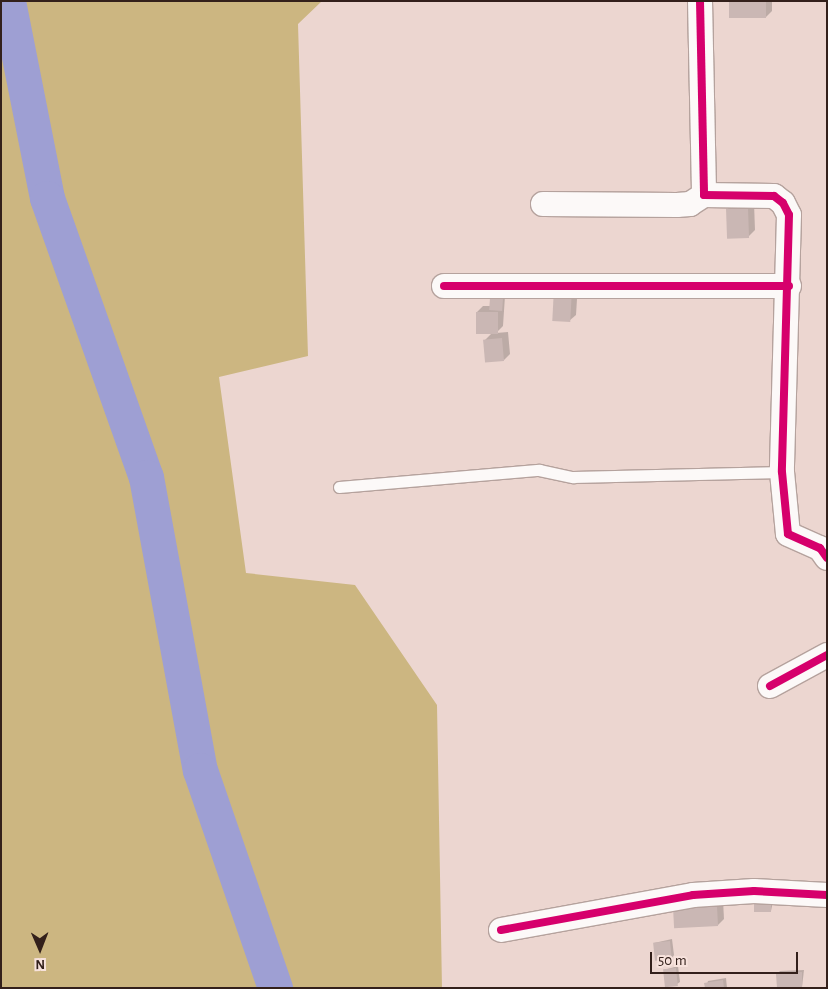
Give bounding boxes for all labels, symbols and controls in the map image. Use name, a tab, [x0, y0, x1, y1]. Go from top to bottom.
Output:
north arrow	[15, 924, 65, 974]
scale bar	[653, 942, 800, 974]
text: 50 m	[658, 953, 687, 968]
text: N	[35, 957, 45, 971]

